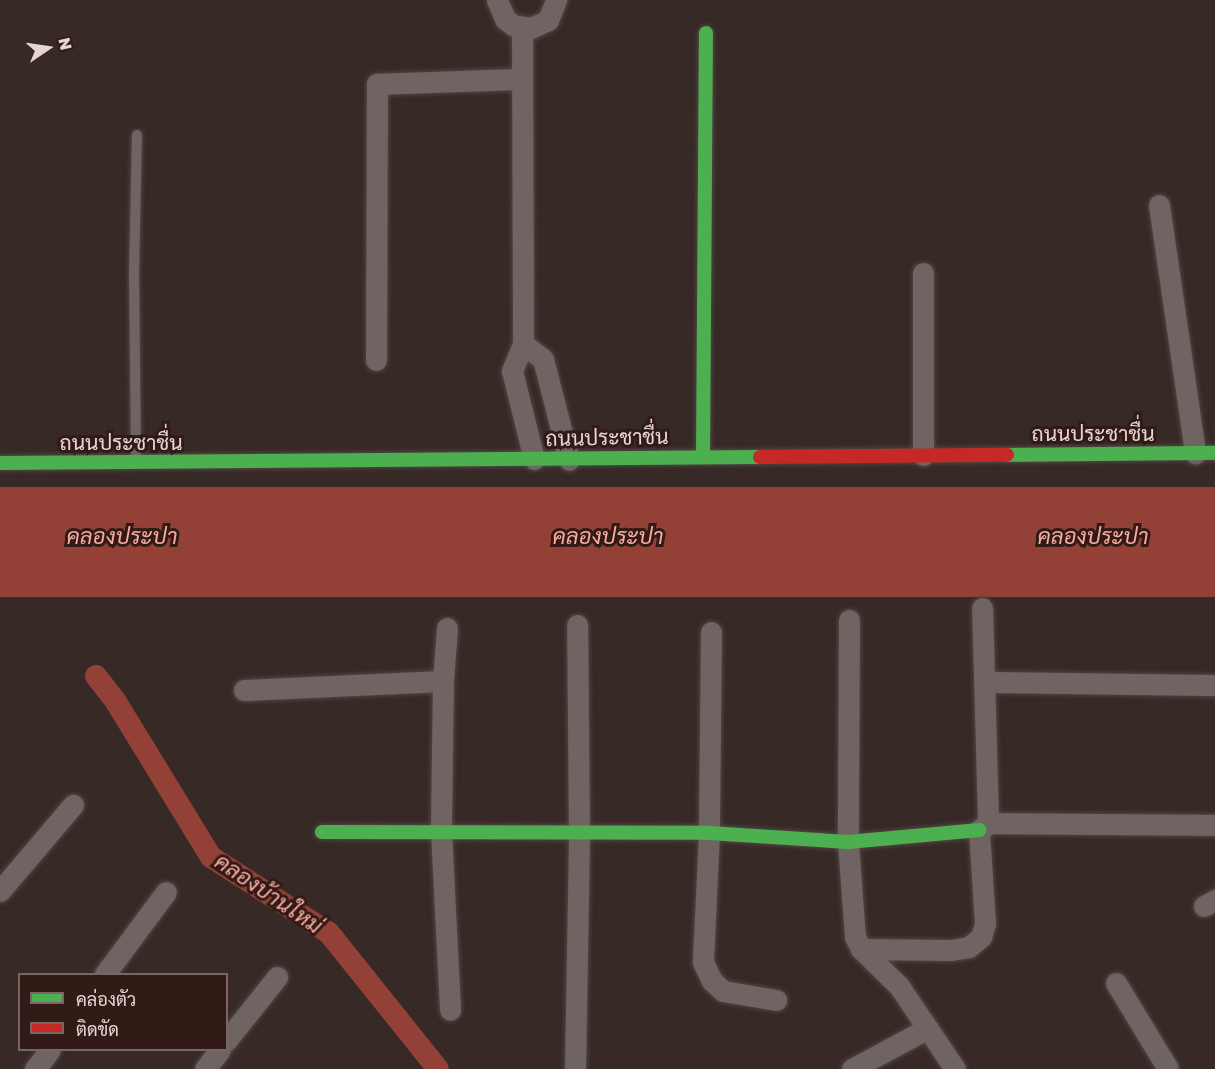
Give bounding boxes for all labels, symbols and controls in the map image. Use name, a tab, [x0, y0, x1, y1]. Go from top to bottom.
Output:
north arrow	[18, 18, 78, 78]
text: N	[54, 36, 77, 52]
street label: ถนนประชาชื่น	[1031, 420, 1155, 446]
street label: ถนนประชาชื่น	[545, 423, 669, 451]
street label: ถนนประชาชื่น	[59, 429, 183, 455]
water label: คลองประปา	[67, 523, 177, 549]
water label: คลองประปา	[553, 523, 663, 549]
water label: คลองประปา	[1038, 523, 1148, 549]
water label: คลองบ้านใหม่	[210, 847, 328, 939]
legend	[18, 973, 228, 1051]
text: คล่องตัว	[76, 988, 136, 1010]
text: ติดขัด	[76, 1018, 119, 1040]

